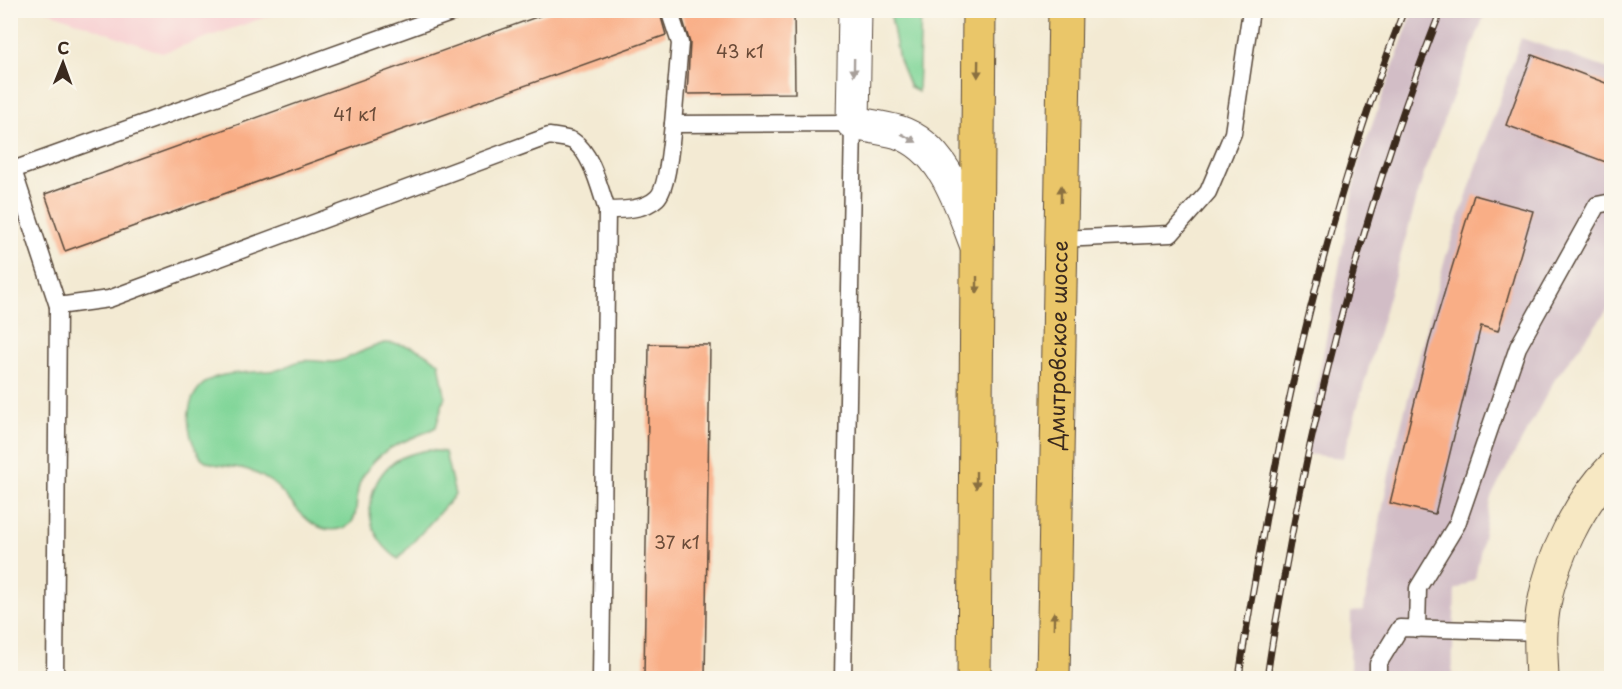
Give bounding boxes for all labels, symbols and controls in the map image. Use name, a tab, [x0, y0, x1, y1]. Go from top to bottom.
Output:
north arrow	[33, 33, 93, 93]
text: С	[57, 35, 70, 59]
house number: 43 к1	[716, 37, 764, 64]
one-way arrow	[849, 57, 859, 76]
one-way arrow	[974, 59, 983, 78]
house number: 41 к1	[333, 100, 377, 127]
one-way arrow	[901, 133, 918, 143]
one-way arrow	[1056, 185, 1066, 204]
street label: Дмитровское шоссе	[1039, 240, 1075, 451]
one-way arrow	[972, 275, 982, 294]
one-way arrow	[971, 470, 980, 489]
house number: 37 к1	[654, 528, 700, 555]
one-way arrow	[1049, 611, 1059, 630]

